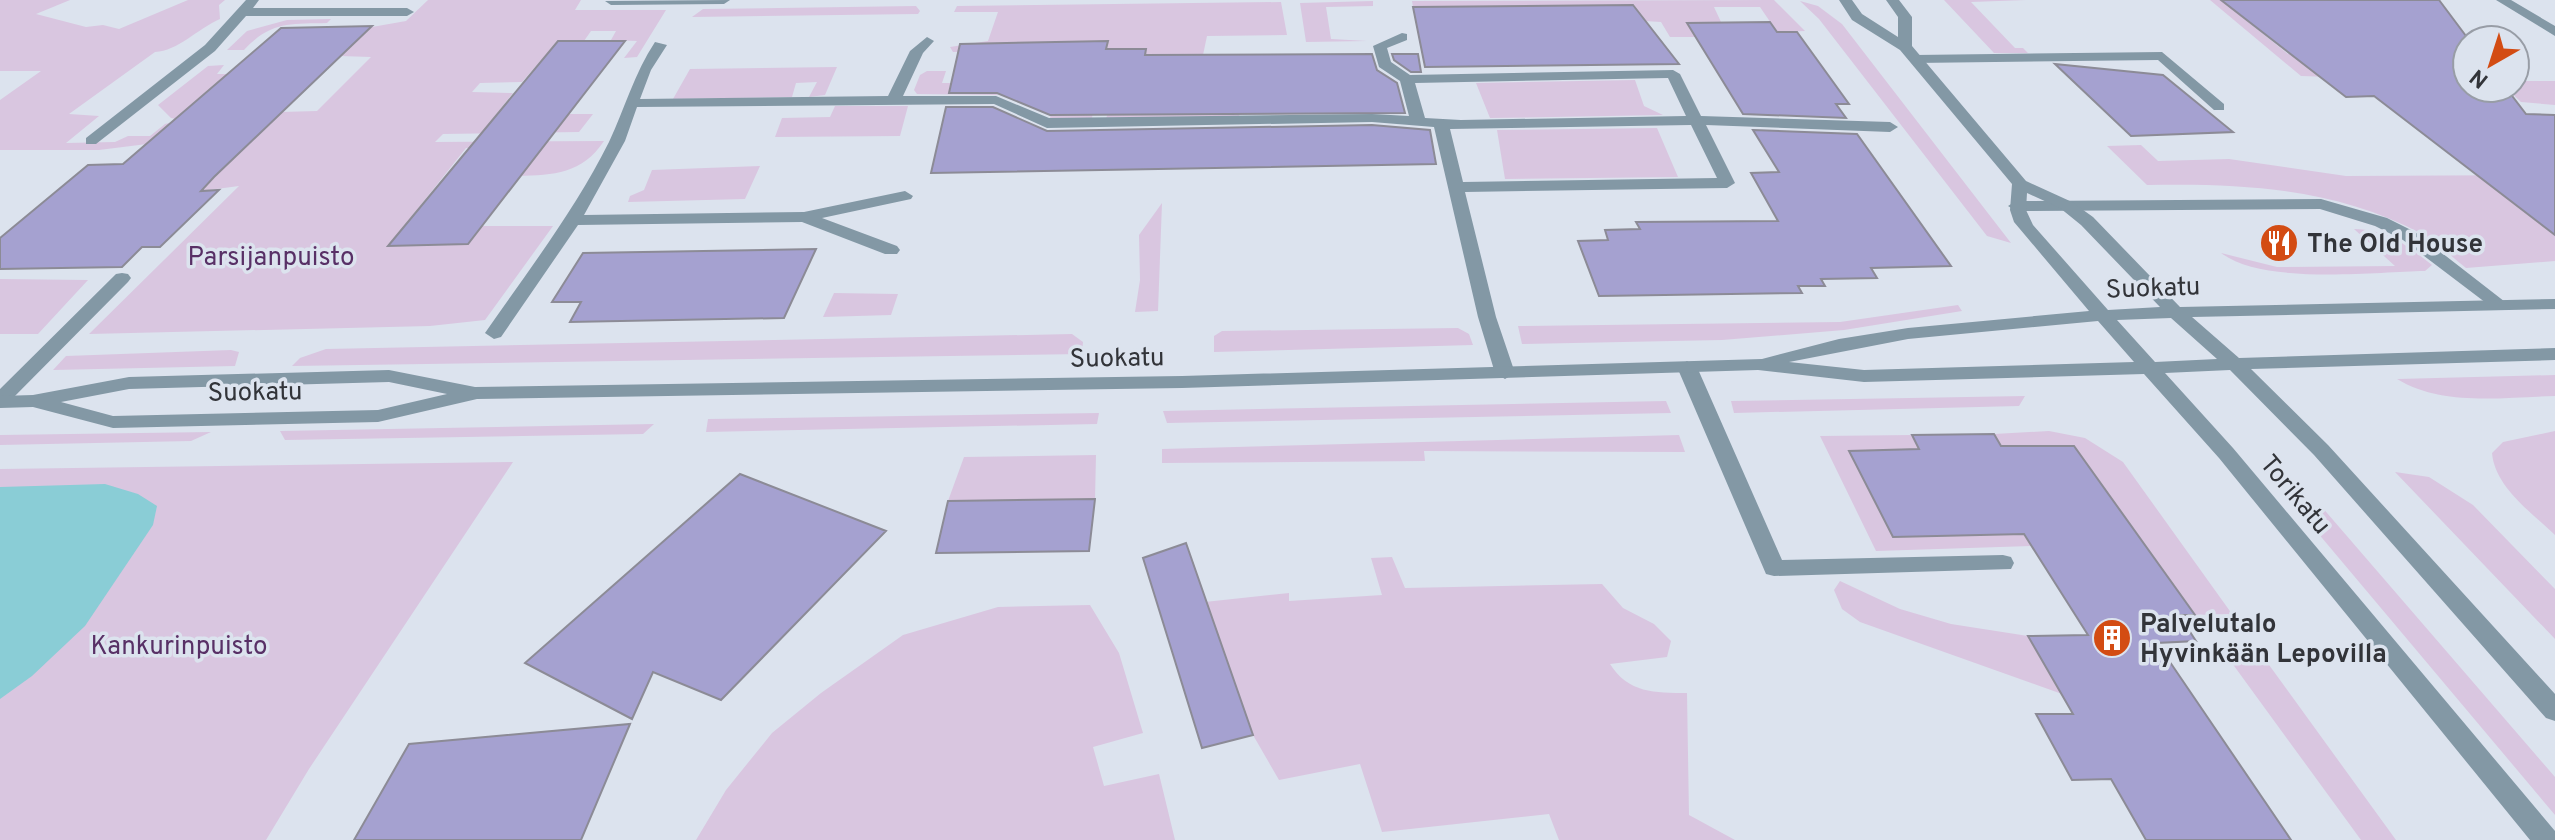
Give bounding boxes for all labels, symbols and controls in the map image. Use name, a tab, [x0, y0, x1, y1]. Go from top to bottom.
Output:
north arrow	[2451, 24, 2531, 104]
text: N	[2465, 62, 2495, 93]
restaurant icon: The Old House	[2258, 222, 2300, 264]
place label: The Old House	[2307, 229, 2483, 262]
park label: Parsijanpuisto	[188, 242, 354, 275]
street label: Suokatu	[2105, 271, 2201, 308]
street label: Suokatu	[1069, 342, 1165, 377]
street label: Suokatu	[207, 376, 303, 411]
street label: Torikatu	[2251, 449, 2337, 542]
place label: Palvelutalo Hyvinkään Lepovilla	[2140, 609, 2387, 672]
building icon: Palvelutalo Hyvinkään Lepovilla	[2091, 617, 2133, 659]
park label: Kankurinpuisto	[90, 631, 268, 664]

